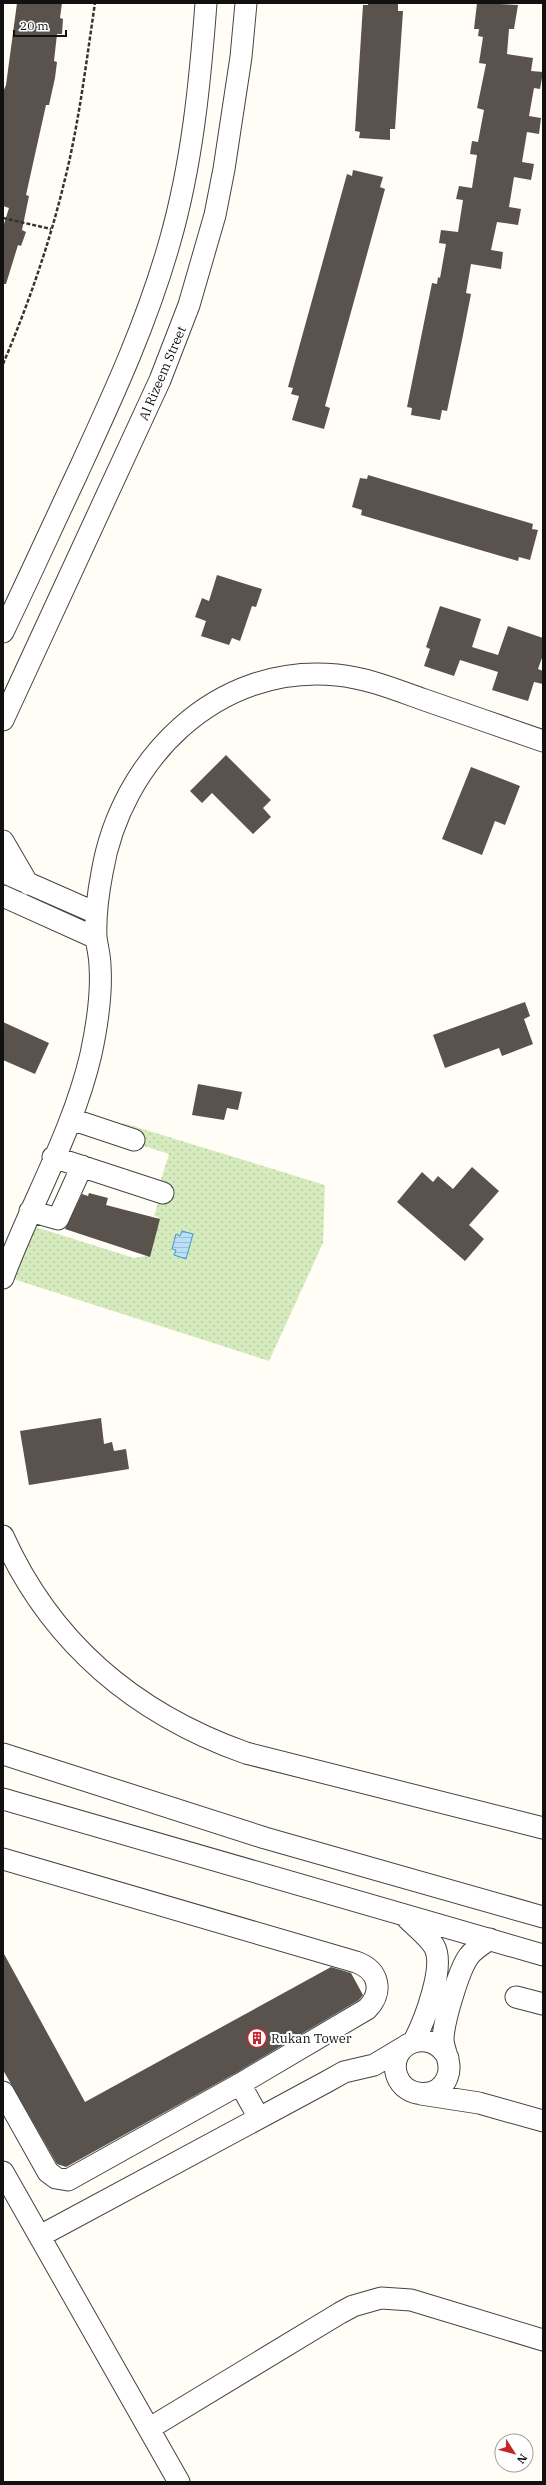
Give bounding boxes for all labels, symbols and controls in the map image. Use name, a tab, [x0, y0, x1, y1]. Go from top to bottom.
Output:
scale bar	[14, 12, 66, 38]
text: 20 m	[20, 18, 49, 33]
street label: Al Rizeem Street	[135, 323, 190, 423]
building icon: Rukan Tower	[246, 2027, 268, 2049]
place label: Rukan Tower	[271, 2030, 352, 2047]
north arrow	[494, 2433, 534, 2473]
text: N	[514, 2451, 530, 2467]

